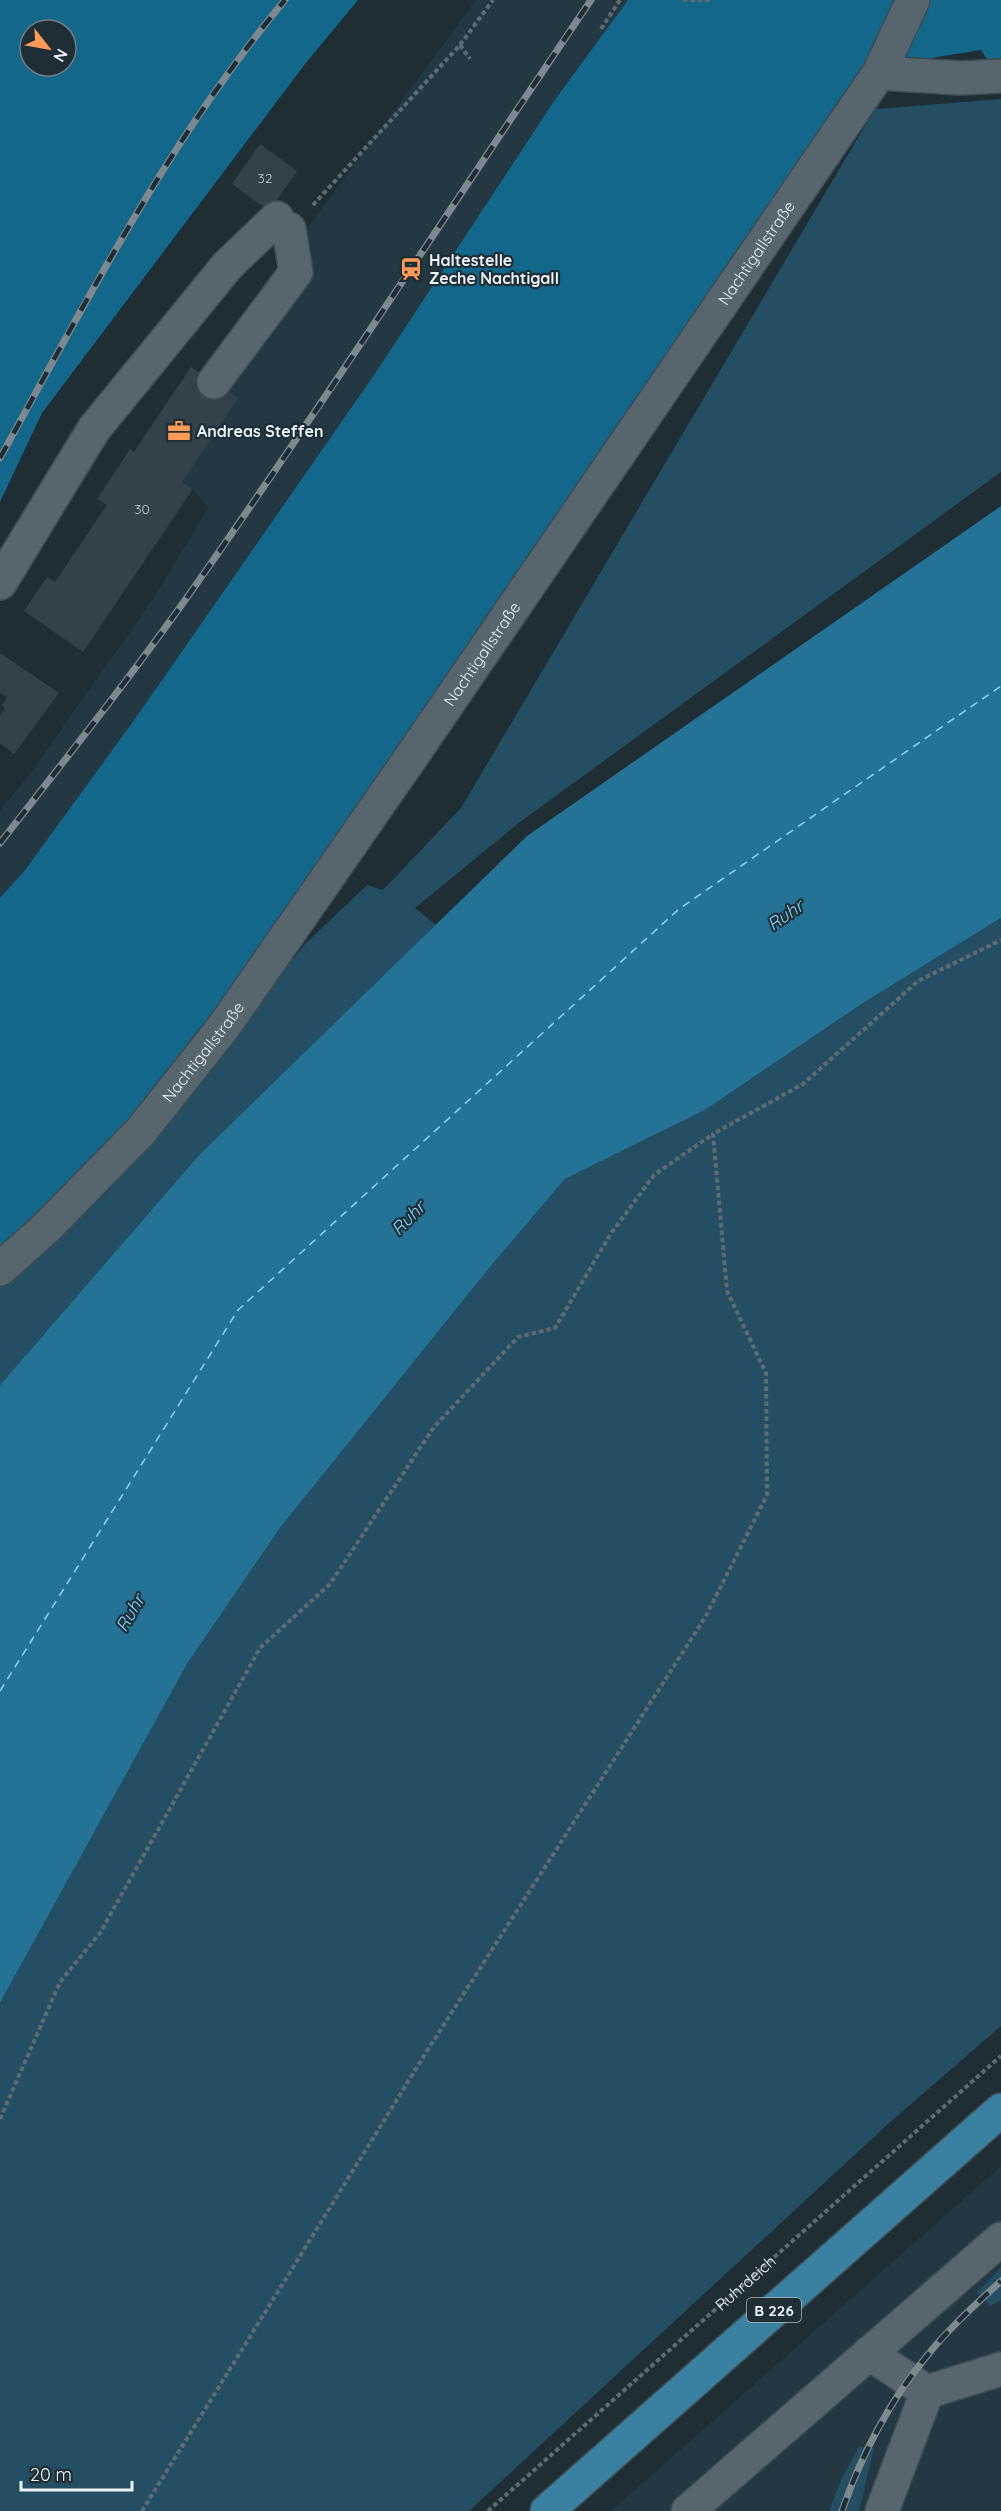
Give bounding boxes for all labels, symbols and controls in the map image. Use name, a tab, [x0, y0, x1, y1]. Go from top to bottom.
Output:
north arrow	[18, 18, 78, 78]
text: N	[49, 46, 72, 66]
house number: 32	[257, 169, 273, 187]
street label: Nachtigallstraße	[713, 197, 799, 309]
place label: Haltestelle Zeche Nachtigall	[429, 250, 559, 288]
station icon: Haltestelle Zeche Nachtigall	[398, 256, 424, 282]
office icon: Andreas Steffen	[166, 418, 192, 444]
place label: Andreas Steffen	[197, 421, 324, 441]
house number: 30	[134, 500, 150, 518]
street label: Nachtigallstraße	[439, 598, 524, 710]
water label: Ruhr	[762, 893, 809, 936]
street label: Nachtigallstraße	[158, 998, 248, 1106]
water label: Ruhr	[386, 1195, 431, 1240]
water label: Ruhr	[110, 1588, 151, 1636]
street label: Ruhrdeich	[711, 2251, 780, 2315]
road number: B 226	[747, 2298, 801, 2322]
scale bar	[21, 2454, 132, 2492]
text: 20 m	[30, 2463, 72, 2486]

